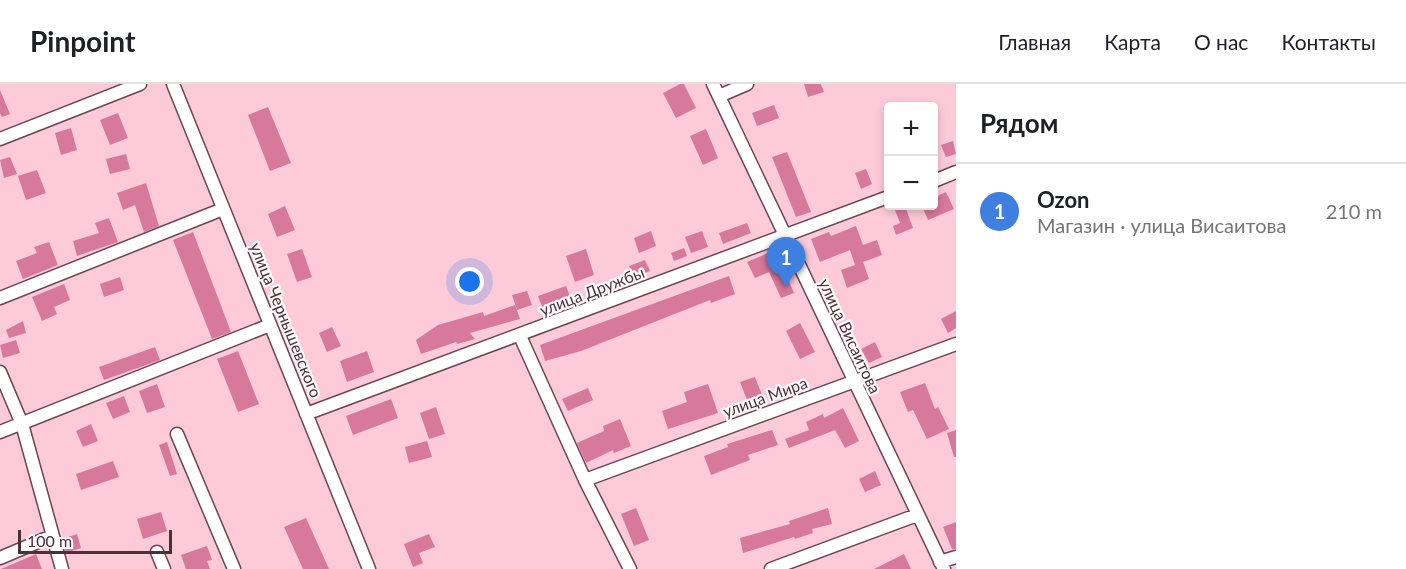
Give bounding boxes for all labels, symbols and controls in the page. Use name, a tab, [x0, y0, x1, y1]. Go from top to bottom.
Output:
text: Pinpoint	[30, 24, 135, 58]
text: Главная	[998, 29, 1071, 54]
text: Карта	[1104, 29, 1161, 54]
text: О нас	[1194, 29, 1248, 54]
text: Контакты	[1281, 29, 1376, 54]
map controls	[884, 102, 938, 210]
button: +	[884, 102, 938, 156]
text: Рядом	[980, 107, 1058, 139]
button: −	[884, 156, 938, 210]
text: Ozon	[1037, 186, 1090, 213]
text: 1	[994, 199, 1005, 223]
text: 210 m	[1326, 199, 1382, 223]
text: Магазин · улица Висаитова	[1037, 213, 1286, 237]
pin: 1	[766, 238, 806, 287]
street label: улица Чернышевского	[247, 239, 326, 400]
street label: улица Дружбы	[537, 262, 647, 319]
your location	[455, 267, 484, 296]
street label: улица Висаитова	[815, 275, 885, 396]
street label: улица Мира	[720, 372, 810, 421]
scale bar	[18, 527, 172, 554]
text: 100 m	[27, 531, 72, 550]

